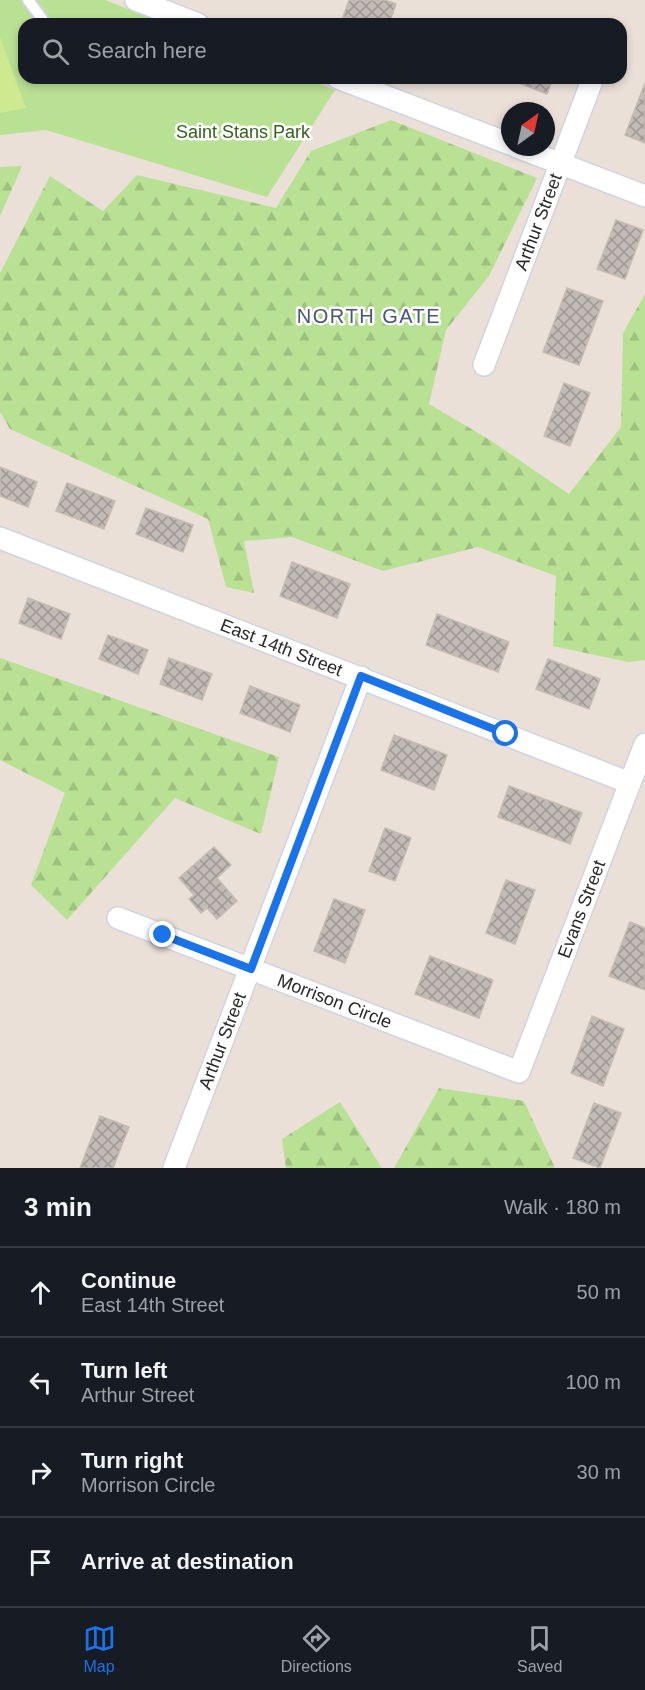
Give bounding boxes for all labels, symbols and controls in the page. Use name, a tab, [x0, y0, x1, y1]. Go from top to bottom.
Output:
search box	[18, 18, 627, 84]
icon: search	[39, 35, 72, 68]
text: Search here	[87, 38, 207, 63]
north arrow	[501, 102, 555, 156]
park label: Saint Stans Park	[176, 122, 311, 142]
street label: Arthur Street	[511, 171, 566, 273]
district label: NORTH GATE	[297, 305, 441, 327]
street label: East 14th Street	[218, 615, 345, 680]
route start	[492, 720, 518, 746]
street label: Evans Street	[554, 857, 609, 961]
route end	[149, 921, 175, 947]
street label: Morrison Circle	[274, 970, 395, 1032]
street label: Arthur Street	[195, 990, 250, 1092]
text: 3 min	[24, 1192, 92, 1222]
text: Walk · 180 m	[504, 1196, 621, 1218]
text: Continue	[81, 1268, 176, 1293]
icon: ahead	[24, 1276, 57, 1309]
text: 50 m	[577, 1281, 621, 1303]
text: East 14th Street	[81, 1294, 224, 1316]
text: Turn left	[81, 1358, 167, 1383]
icon: left	[24, 1366, 57, 1399]
text: 100 m	[565, 1371, 621, 1393]
text: Arthur Street	[81, 1384, 194, 1406]
text: Turn right	[81, 1448, 183, 1473]
icon: right	[24, 1456, 57, 1489]
text: 30 m	[577, 1461, 621, 1483]
text: Morrison Circle	[81, 1474, 215, 1496]
icon: arrive	[24, 1546, 57, 1579]
text: Arrive at destination	[81, 1549, 294, 1574]
tab: Map	[83, 1622, 116, 1676]
tab: Directions	[281, 1622, 352, 1676]
tab: Saved	[517, 1622, 562, 1676]

